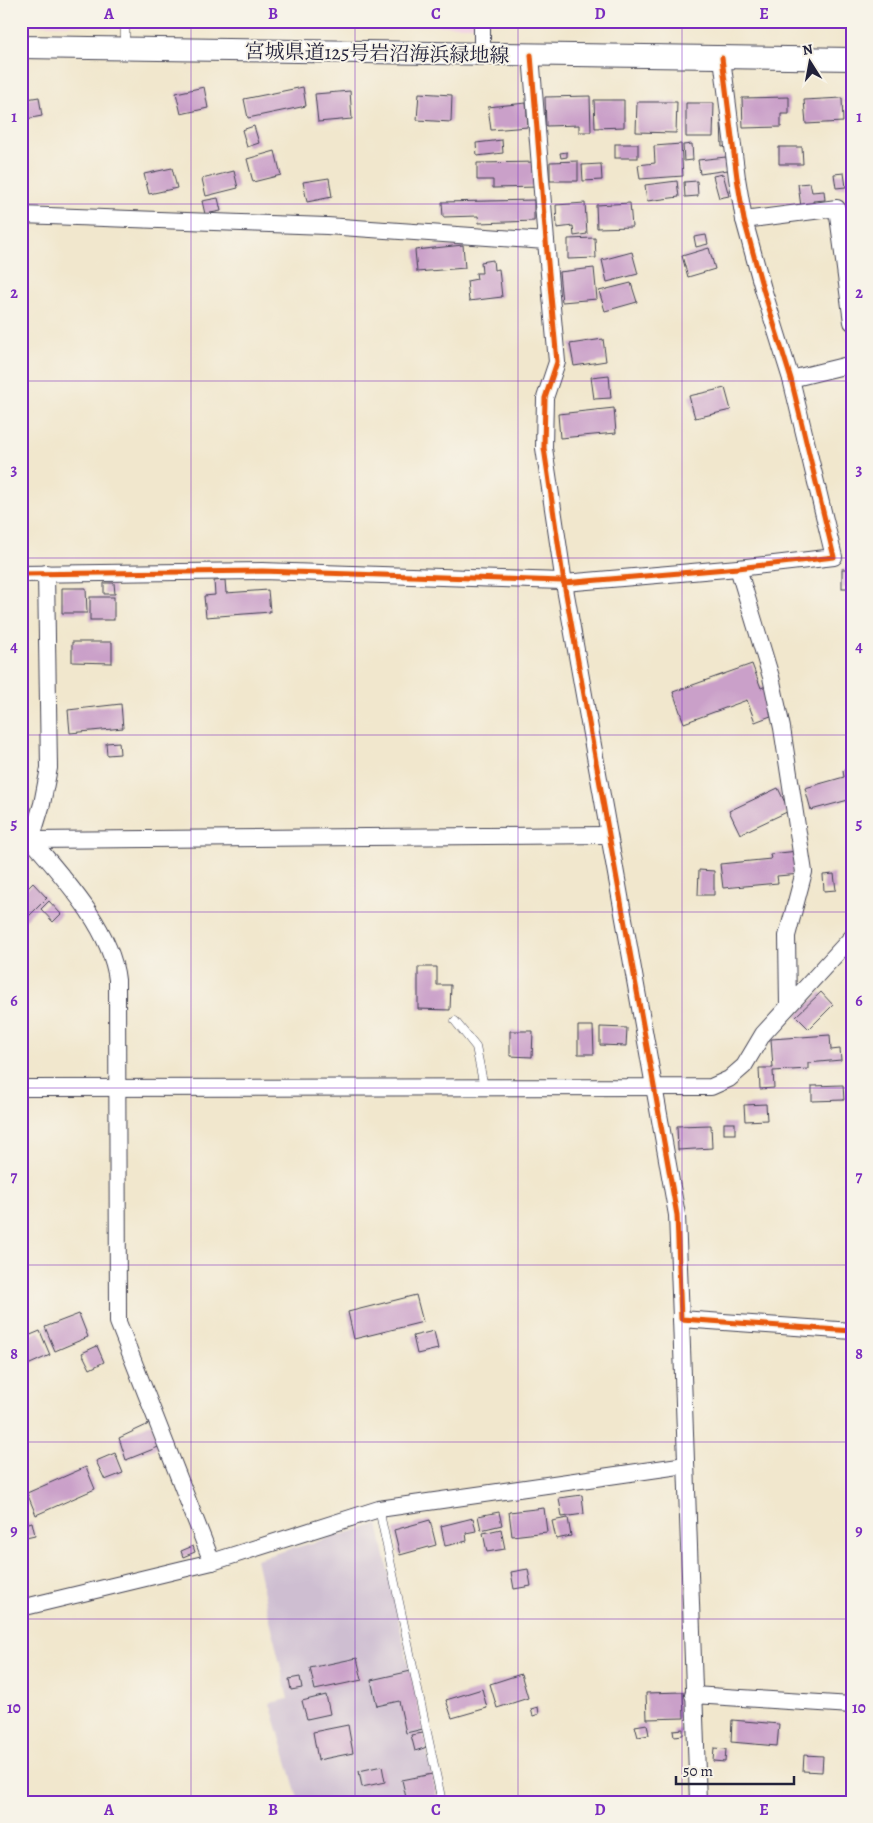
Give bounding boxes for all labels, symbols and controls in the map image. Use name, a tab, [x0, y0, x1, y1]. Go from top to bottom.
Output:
text: A	[103, 3, 115, 25]
text: B	[268, 3, 278, 25]
text: C	[431, 3, 441, 25]
text: D	[594, 3, 606, 25]
text: E	[759, 3, 769, 25]
street label: 宮城県道125号岩沼海浜緑地線	[244, 38, 510, 69]
north arrow	[786, 38, 836, 88]
text: N	[801, 39, 814, 60]
text: 1	[11, 106, 17, 128]
text: 1	[856, 106, 862, 128]
text: 2	[10, 282, 18, 304]
text: 2	[855, 282, 863, 304]
text: 3	[11, 459, 18, 481]
text: 3	[856, 459, 863, 481]
text: 4	[10, 636, 18, 658]
text: 4	[855, 636, 863, 658]
text: 5	[11, 813, 18, 835]
text: 5	[856, 813, 863, 835]
text: 6	[10, 990, 18, 1012]
text: 6	[855, 990, 863, 1012]
text: 7	[11, 1166, 18, 1188]
text: 7	[856, 1166, 863, 1188]
text: 8	[10, 1343, 18, 1365]
text: 8	[855, 1343, 863, 1365]
text: 9	[10, 1520, 18, 1542]
text: 9	[855, 1520, 863, 1542]
text: 10	[7, 1697, 21, 1719]
text: 10	[852, 1697, 866, 1719]
scale bar	[676, 1753, 793, 1785]
text: 50 m	[683, 1761, 713, 1781]
text: A	[103, 1799, 115, 1821]
text: B	[268, 1799, 278, 1821]
text: C	[431, 1799, 441, 1821]
text: D	[594, 1799, 606, 1821]
text: E	[759, 1799, 769, 1821]

